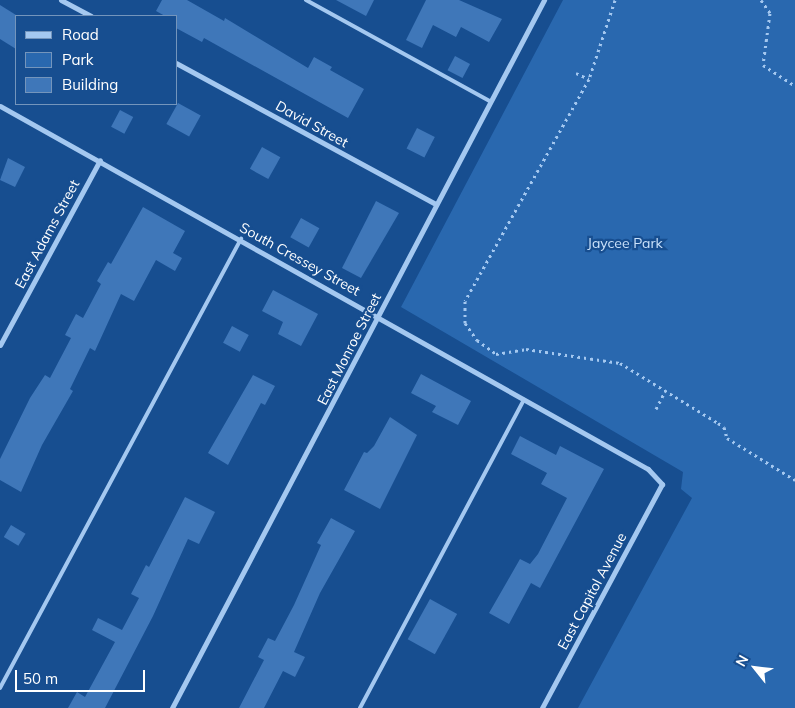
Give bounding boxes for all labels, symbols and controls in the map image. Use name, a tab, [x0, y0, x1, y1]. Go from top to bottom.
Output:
legend	[15, 15, 178, 105]
text: Road	[62, 25, 99, 44]
text: Park	[62, 50, 94, 69]
text: Building	[62, 75, 118, 94]
street label: David Street	[273, 97, 351, 151]
street label: East Adams Street	[11, 177, 83, 291]
street label: South Cressey Street	[237, 219, 363, 299]
park label: Jaycee Park	[587, 235, 663, 251]
street label: East Monroe Street	[314, 290, 384, 408]
street label: East Capitol Avenue	[554, 530, 630, 652]
north arrow	[730, 643, 780, 693]
text: N	[731, 652, 752, 670]
scale bar	[18, 660, 148, 692]
text: 50 m	[23, 669, 58, 688]

